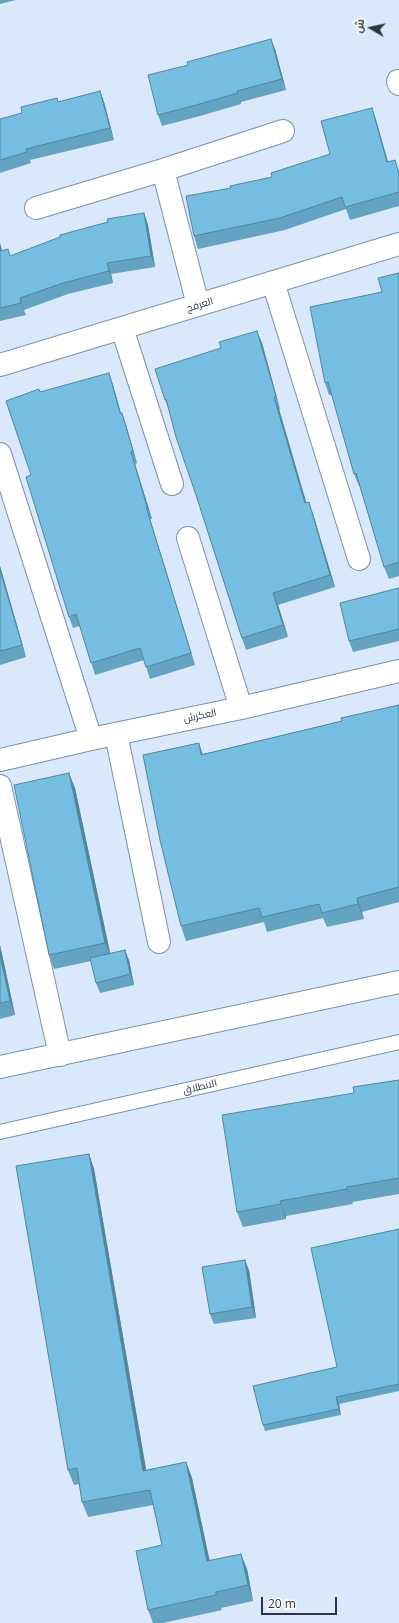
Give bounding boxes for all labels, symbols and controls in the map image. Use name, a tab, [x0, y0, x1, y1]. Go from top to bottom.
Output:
north arrow	[351, 8, 391, 48]
text: ش	[350, 18, 367, 34]
street label: العرفج	[185, 295, 215, 315]
street label: العكرش	[182, 707, 218, 725]
street label: الانطلاق	[182, 1077, 218, 1097]
scale bar	[263, 1589, 339, 1615]
text: 20 m	[268, 1595, 296, 1612]

